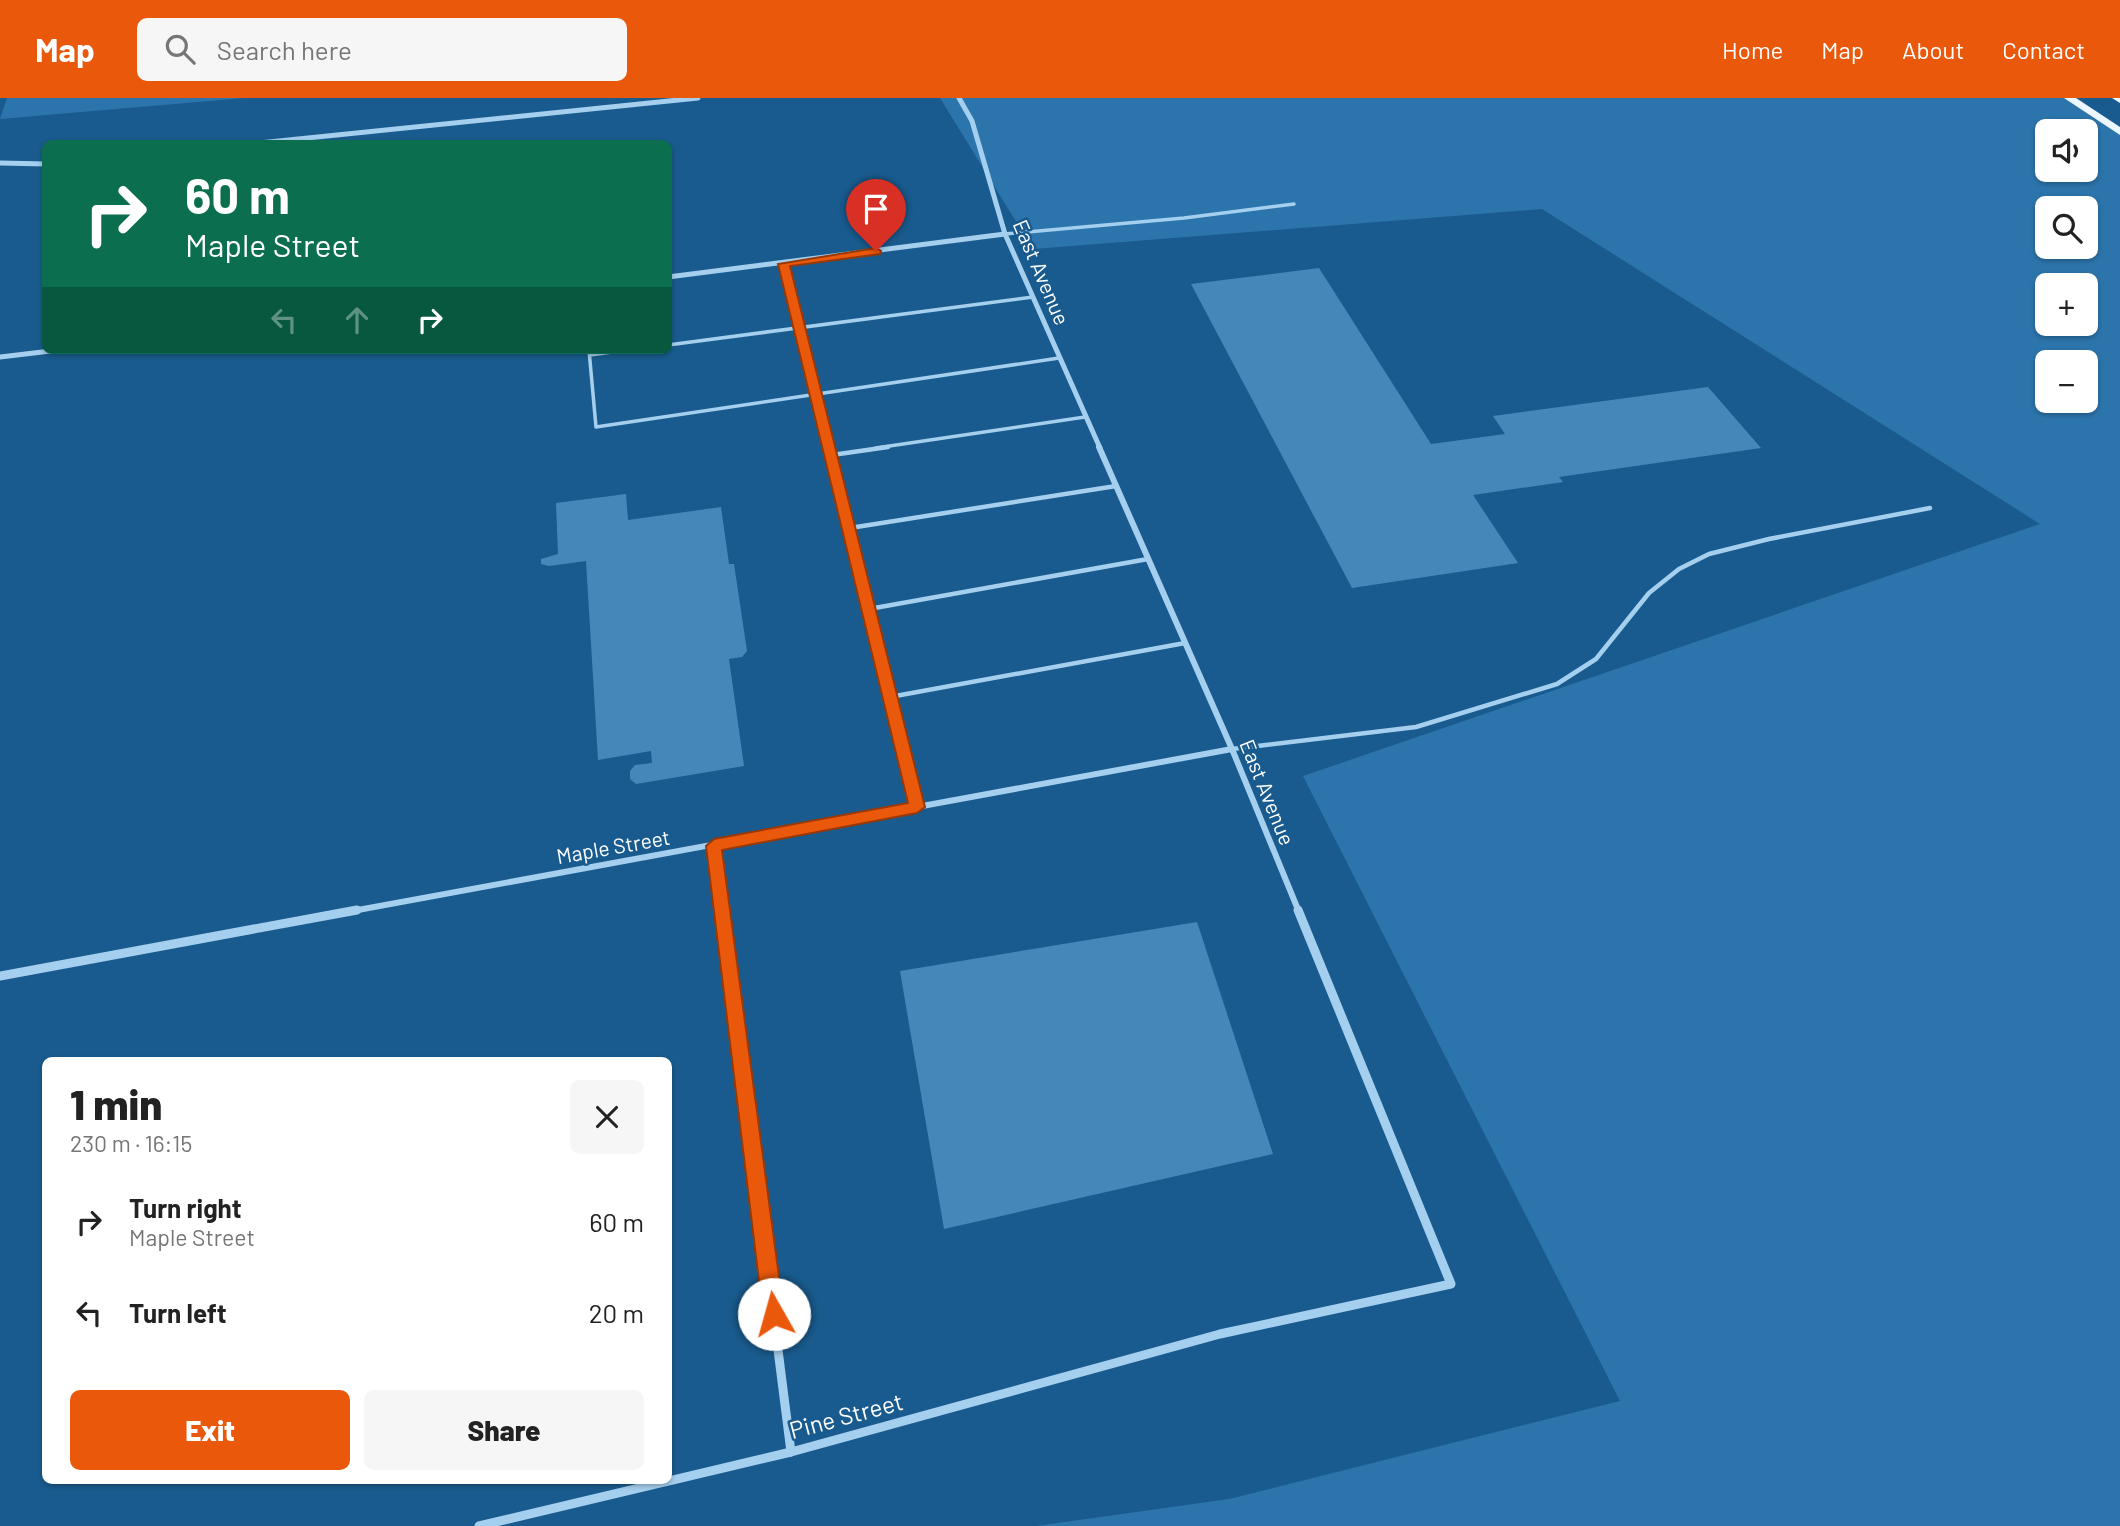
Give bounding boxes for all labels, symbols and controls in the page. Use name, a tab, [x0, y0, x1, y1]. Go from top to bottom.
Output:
search box	[137, 18, 627, 81]
text: Map	[35, 29, 95, 69]
icon: search	[161, 30, 199, 68]
text: Search here	[217, 34, 352, 65]
text: Home	[1722, 35, 1783, 64]
text: Map	[1821, 35, 1864, 64]
text: About	[1902, 35, 1964, 64]
text: Contact	[2002, 35, 2085, 64]
map controls	[2035, 119, 2098, 413]
button: sound	[2035, 119, 2098, 182]
text: 60 m	[185, 165, 290, 224]
icon: right	[70, 168, 161, 259]
pin	[846, 179, 906, 251]
icon: arrive	[857, 190, 895, 228]
button: search	[2035, 196, 2098, 259]
street label: East Avenue	[1009, 216, 1075, 328]
text: Maple Street	[185, 225, 360, 263]
button: +	[2035, 273, 2098, 336]
icon: left	[265, 301, 303, 339]
icon: ahead	[338, 301, 376, 339]
icon: right	[411, 301, 449, 339]
button: −	[2035, 350, 2098, 413]
street label: East Avenue	[1235, 735, 1301, 849]
street label: Maple Street	[554, 824, 672, 868]
text: 1 min	[70, 1078, 162, 1128]
button: close	[570, 1080, 644, 1154]
text: 230 m · 16:15	[70, 1129, 192, 1157]
text: Turn right	[129, 1192, 242, 1223]
icon: right	[70, 1203, 108, 1241]
text: 60 m	[589, 1206, 644, 1237]
text: Maple Street	[129, 1223, 255, 1251]
position arrow	[737, 1277, 811, 1351]
icon: left	[70, 1294, 108, 1332]
text: Turn left	[129, 1297, 227, 1328]
text: 20 m	[589, 1297, 644, 1328]
street label: Pine Street	[786, 1386, 906, 1444]
button: Exit	[70, 1390, 350, 1470]
button: Share	[364, 1390, 644, 1470]

